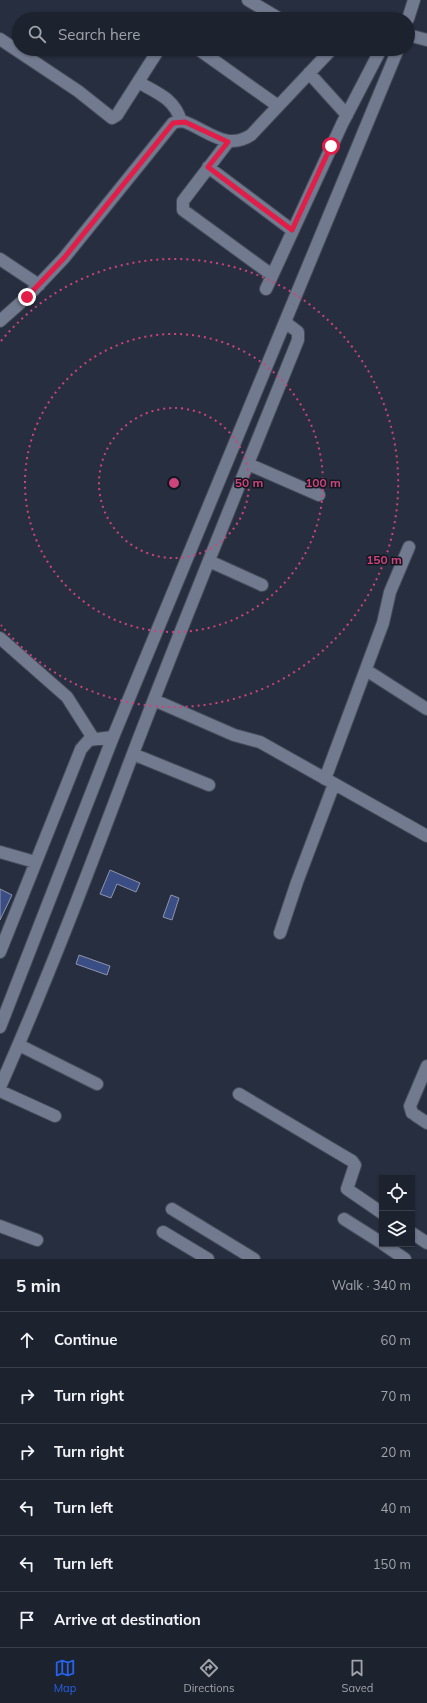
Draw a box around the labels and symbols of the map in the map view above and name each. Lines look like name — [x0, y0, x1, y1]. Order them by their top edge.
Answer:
route start — [322, 137, 340, 155]
route end — [18, 288, 36, 306]
text: 50 m — [235, 475, 263, 490]
text: 100 m — [305, 475, 341, 490]
centre of rings — [167, 476, 181, 490]
text: 150 m — [366, 552, 402, 567]

